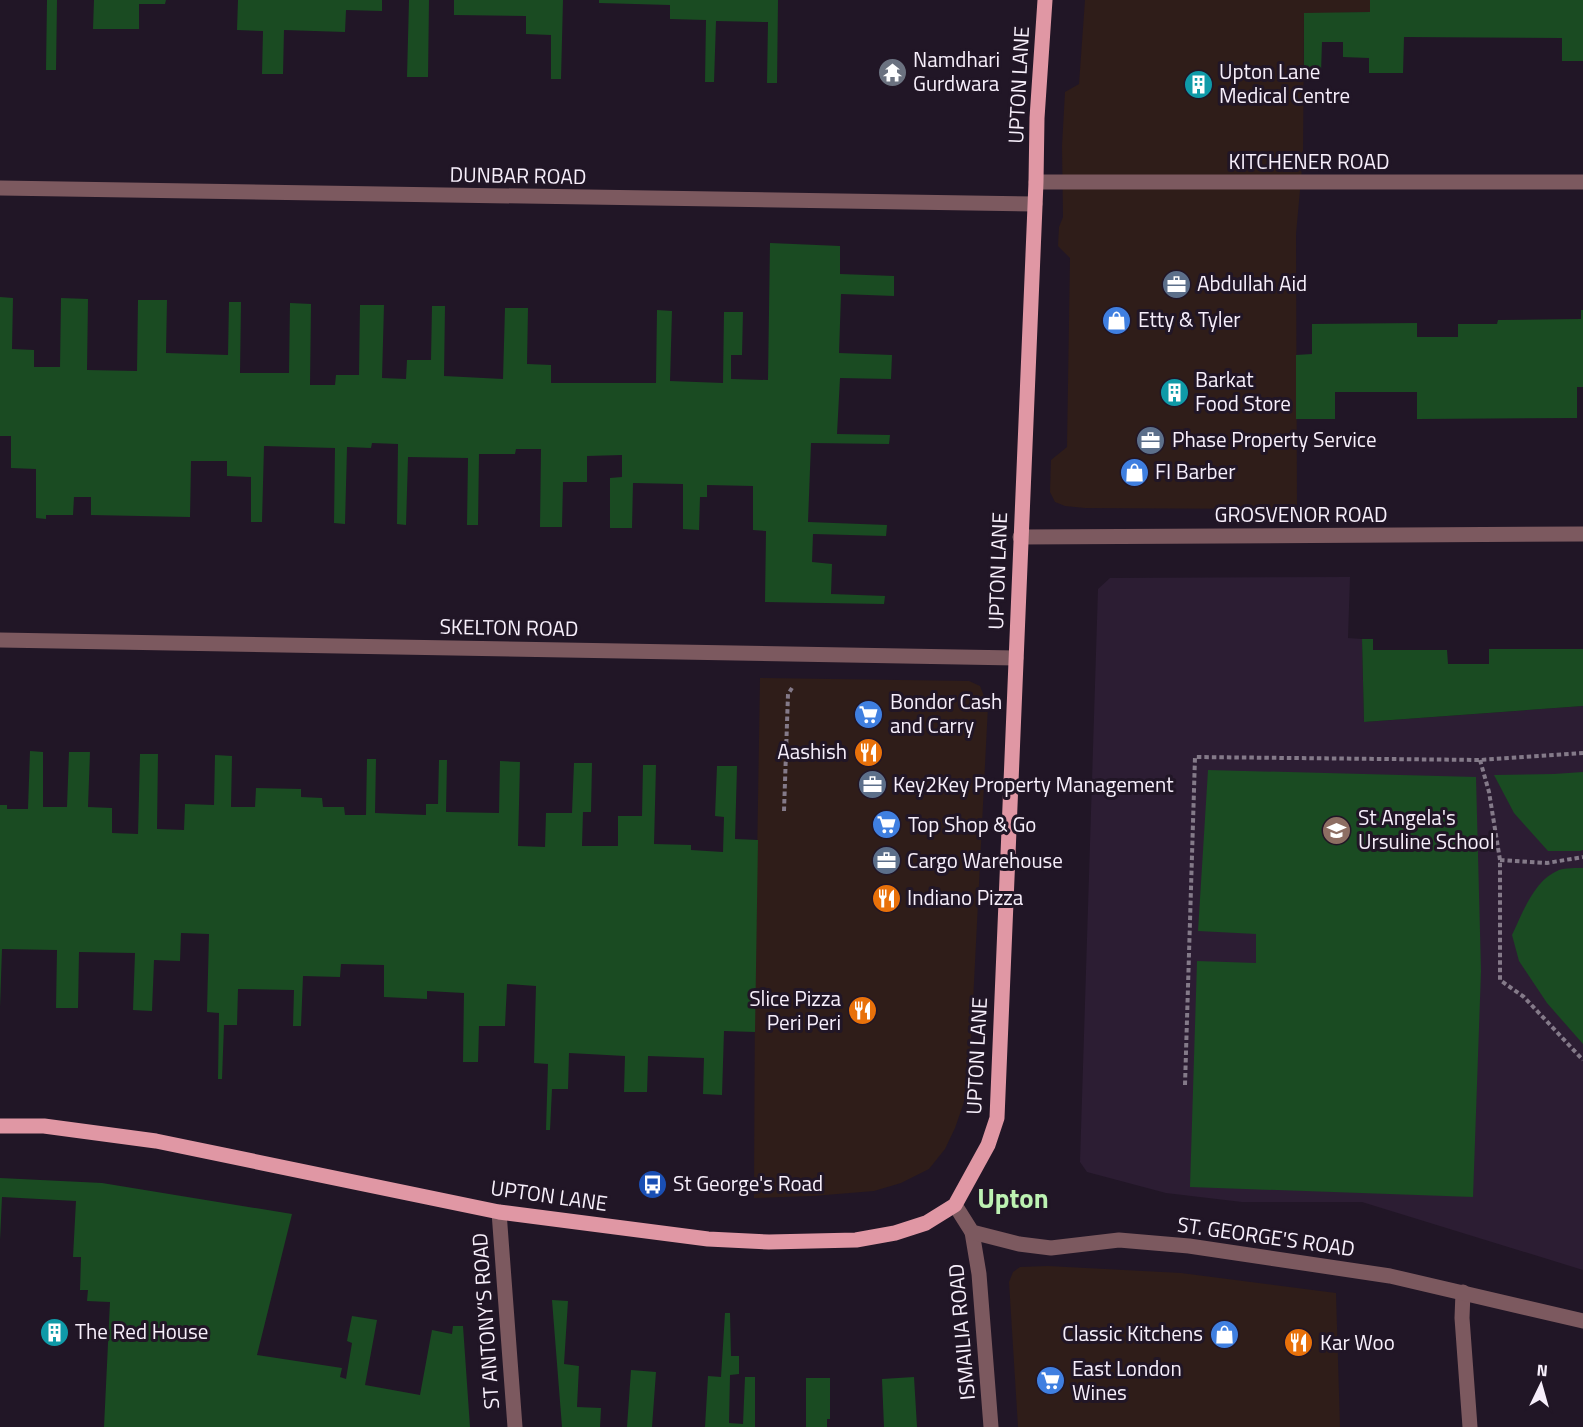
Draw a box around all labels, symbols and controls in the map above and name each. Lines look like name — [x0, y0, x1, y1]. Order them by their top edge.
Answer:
street label: UPTON LANE — [999, 25, 1037, 145]
place label: Namdhari Gurdwara — [913, 43, 1000, 99]
place label: Upton Lane Medical Centre — [1219, 55, 1350, 111]
temple icon: Namdhari Gurdwara — [876, 56, 908, 88]
building icon: Upton Lane Medical Centre — [1182, 68, 1214, 100]
street label: KITCHENER ROAD — [1228, 145, 1390, 177]
street label: DUNBAR ROAD — [449, 158, 587, 192]
place label: Abdullah Aid — [1197, 267, 1307, 299]
office icon: Abdullah Aid — [1160, 268, 1192, 300]
place label: Etty & Tyler — [1138, 303, 1241, 335]
shop icon: Etty & Tyler — [1101, 304, 1133, 336]
place label: Barkat Food Store — [1195, 363, 1291, 419]
building icon: Barkat Food Store — [1158, 376, 1190, 408]
place label: Phase Property Service — [1172, 423, 1377, 455]
office icon: Phase Property Service — [1135, 424, 1167, 456]
place label: FI Barber — [1155, 455, 1235, 487]
shop icon: FI Barber — [1118, 456, 1150, 488]
street label: GROSVENOR ROAD — [1215, 498, 1387, 530]
street label: UPTON LANE — [979, 512, 1015, 630]
street label: SKELTON ROAD — [439, 610, 579, 644]
place label: Bondor Cash and Carry — [890, 685, 1002, 741]
supermarket icon: Bondor Cash and Carry — [853, 698, 885, 730]
place label: Aashish — [777, 735, 847, 767]
restaurant icon: Aashish — [852, 736, 884, 768]
place label: Key2Key Property Management — [893, 768, 1174, 800]
office icon: Key2Key Property Management — [856, 769, 888, 801]
place label: St Angela's Ursuline School — [1358, 801, 1495, 857]
place label: Top Shop & Go — [908, 808, 1036, 840]
supermarket icon: Top Shop & Go — [871, 809, 903, 841]
school or university icon: St Angela's Ursuline School — [1321, 814, 1353, 846]
place label: Cargo Warehouse — [907, 844, 1063, 876]
office icon: Cargo Warehouse — [870, 845, 902, 877]
place label: Indiano Pizza — [907, 881, 1024, 913]
restaurant icon: Indiano Pizza — [870, 882, 902, 914]
place label: Slice Pizza Peri Peri — [749, 982, 841, 1038]
restaurant icon: Slice Pizza Peri Peri — [846, 995, 878, 1027]
street label: UPTON LANE — [957, 996, 995, 1116]
place label: St George's Road — [673, 1167, 823, 1199]
bus stop icon: St George's Road — [636, 1168, 668, 1200]
street label: UPTON LANE — [489, 1171, 610, 1219]
district label: Upton — [977, 1177, 1049, 1218]
street label: ST. GEORGE'S ROAD — [1175, 1208, 1357, 1264]
street label: ST ANTONY'S ROAD — [463, 1232, 507, 1410]
street label: ISMAILIA ROAD — [939, 1263, 983, 1402]
place label: The Red House — [75, 1315, 208, 1347]
building icon: The Red House — [38, 1316, 70, 1348]
place label: Classic Kitchens — [1062, 1317, 1203, 1349]
shop icon: Classic Kitchens — [1208, 1318, 1240, 1350]
place label: Kar Woo — [1320, 1326, 1395, 1358]
restaurant icon: Kar Woo — [1283, 1327, 1315, 1359]
place label: East London Wines — [1072, 1352, 1182, 1408]
north arrow — [1511, 1355, 1571, 1415]
text: N — [1536, 1358, 1549, 1382]
supermarket icon: East London Wines — [1035, 1365, 1067, 1397]

